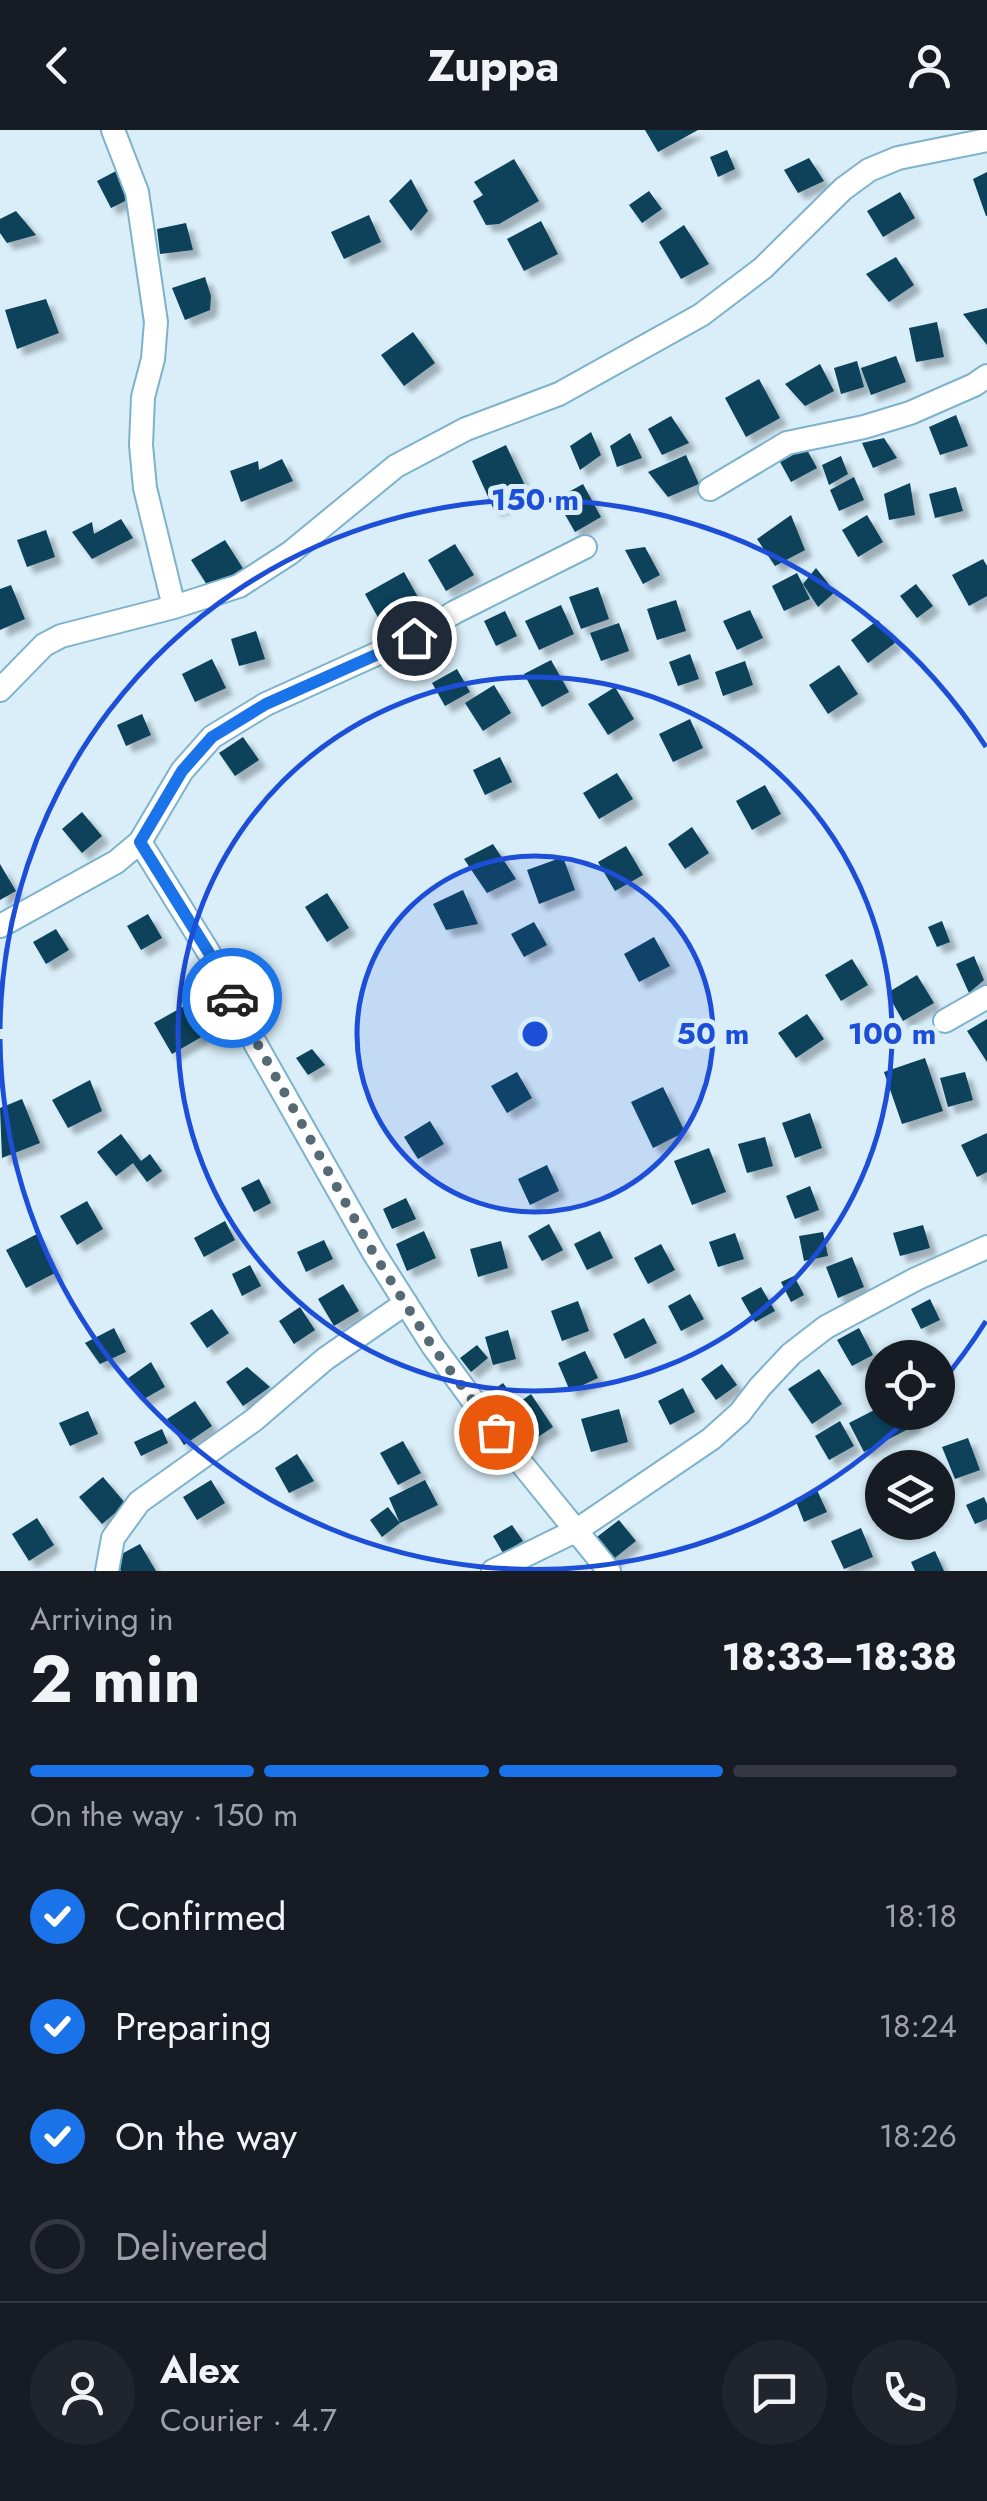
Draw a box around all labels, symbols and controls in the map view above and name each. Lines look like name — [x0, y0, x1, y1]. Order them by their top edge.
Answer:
text: Zuppa — [427, 33, 560, 98]
icon: back — [30, 38, 85, 93]
icon: person — [902, 38, 957, 93]
text: 150 m — [491, 478, 579, 521]
pin — [372, 596, 457, 681]
icon: home — [387, 611, 442, 666]
courier — [182, 948, 282, 1048]
icon: car — [205, 971, 260, 1026]
text: 50 m — [677, 1012, 749, 1055]
text: 100 m — [848, 1012, 936, 1055]
centre of rings — [517, 1016, 553, 1052]
map controls — [865, 1340, 955, 1540]
button: locate — [865, 1340, 955, 1430]
pin — [454, 1390, 539, 1475]
icon: bag — [469, 1405, 524, 1460]
button: layers — [865, 1450, 955, 1540]
text: Arriving in — [30, 1596, 174, 1642]
text: 18:33–18:38 — [722, 1629, 957, 1684]
text: 2 min — [30, 1632, 201, 1726]
text: On the way · 150 m — [30, 1792, 298, 1838]
icon: check — [30, 1889, 85, 1944]
text: Confirmed — [115, 1889, 286, 1944]
text: 18:18 — [884, 1893, 957, 1939]
icon: check — [30, 1999, 85, 2054]
text: Preparing — [115, 1999, 272, 2054]
text: 18:24 — [879, 2003, 957, 2049]
icon: check — [30, 2109, 85, 2164]
text: On the way — [115, 2109, 297, 2164]
text: 18:26 — [879, 2113, 957, 2159]
text: Delivered — [115, 2219, 268, 2274]
button: person — [30, 2340, 135, 2445]
button: chat — [722, 2340, 827, 2445]
button: phone — [852, 2340, 957, 2445]
text: Alex — [160, 2342, 240, 2397]
text: Courier · 4.7 — [160, 2397, 337, 2443]

